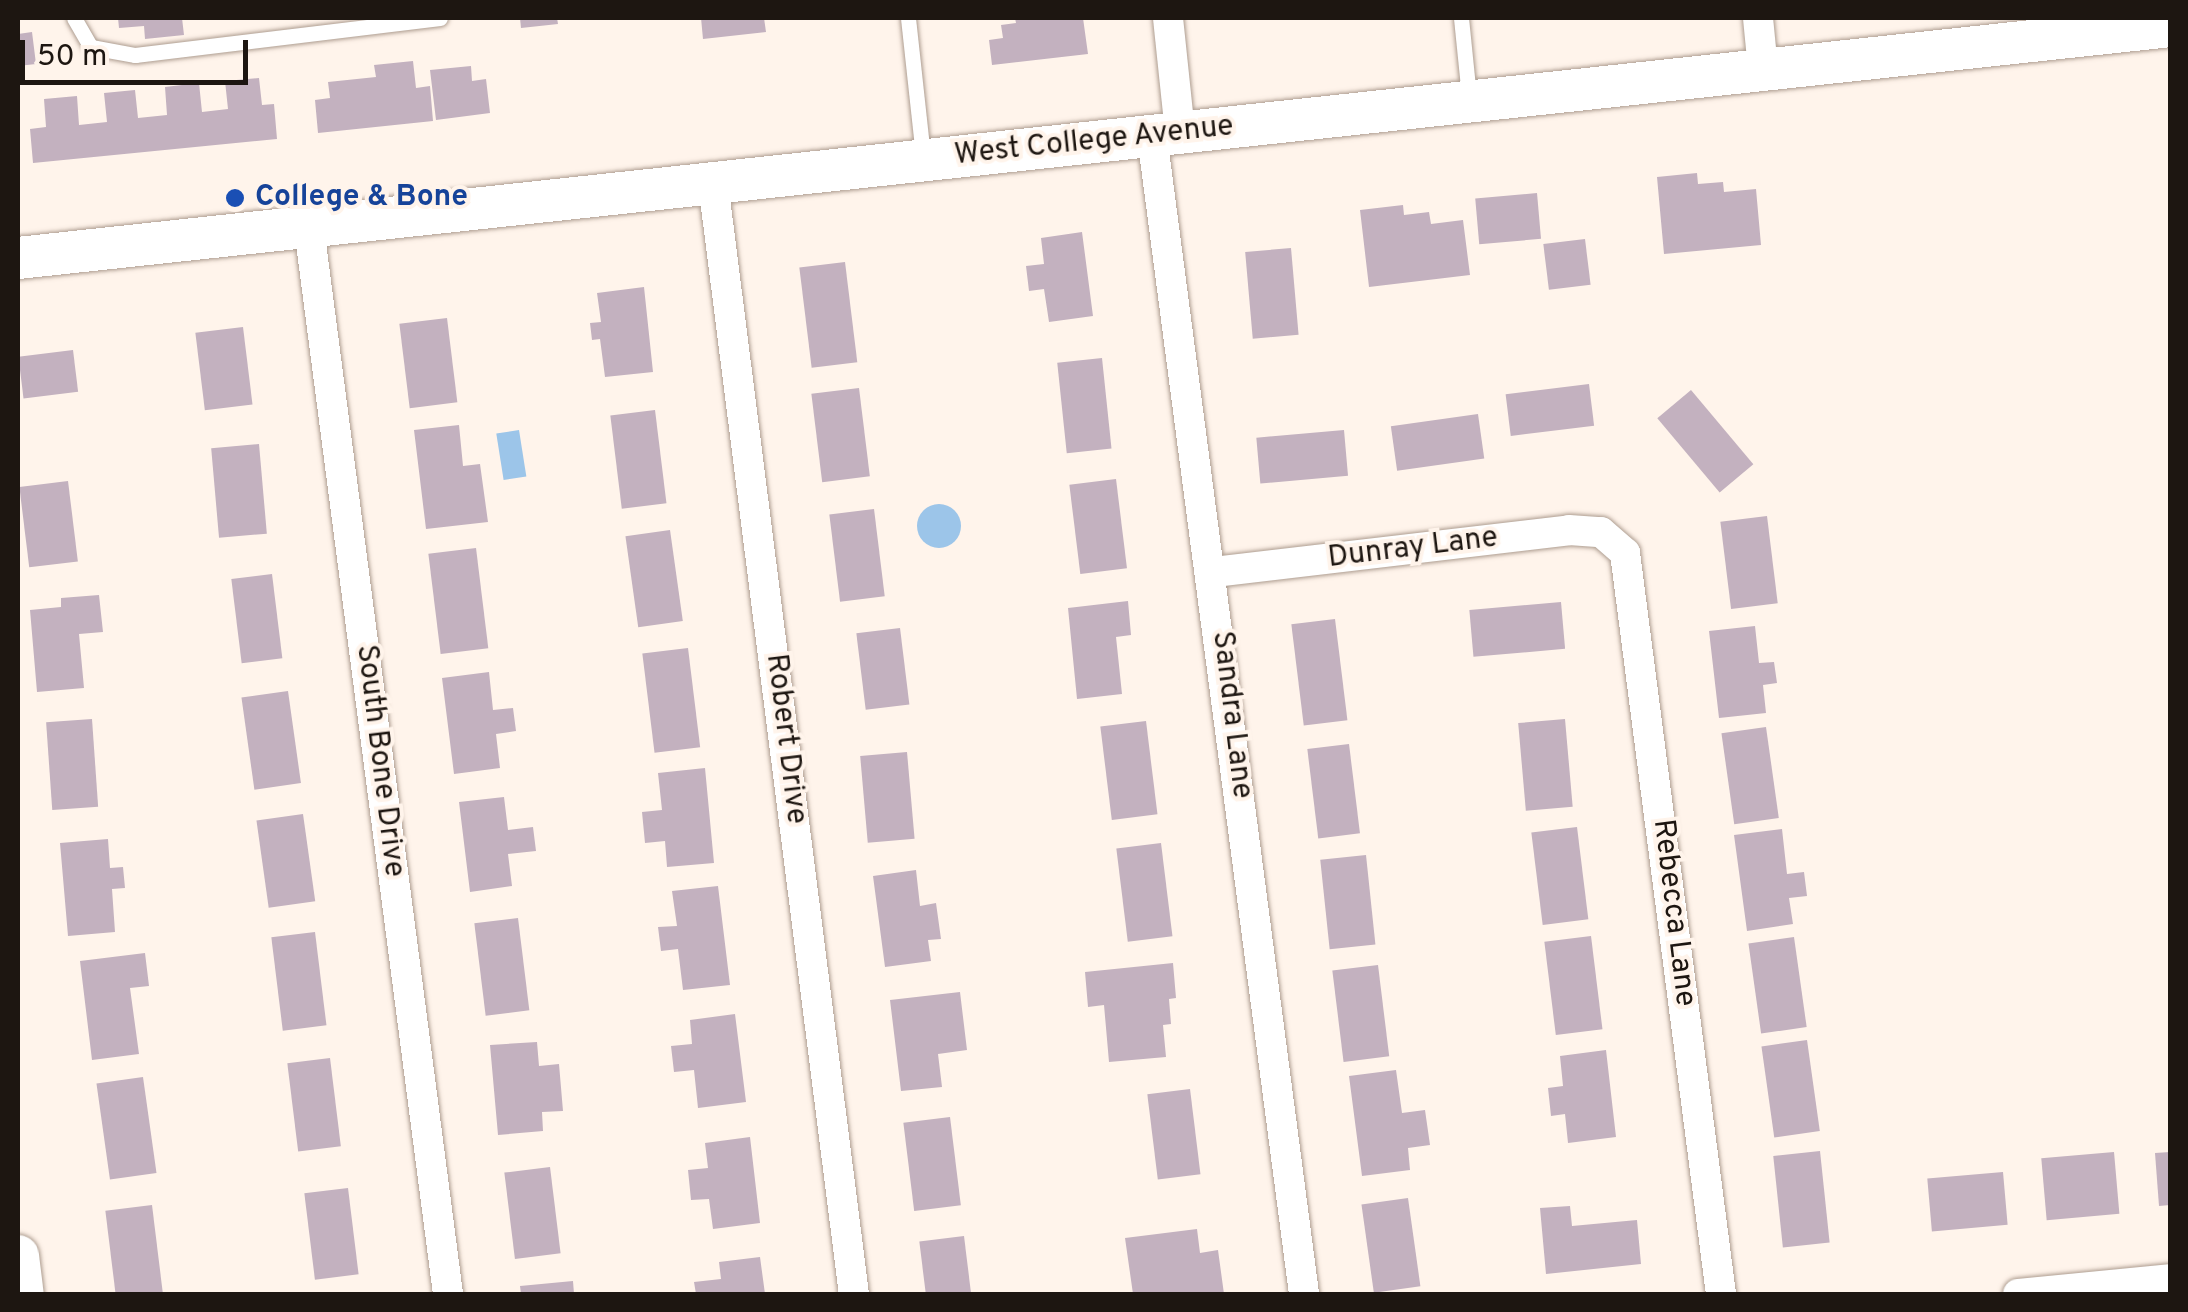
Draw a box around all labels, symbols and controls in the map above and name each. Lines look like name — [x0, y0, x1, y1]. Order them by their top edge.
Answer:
scale bar — [25, 20, 252, 82]
text: 50 m — [37, 39, 107, 76]
street label: West College Avenue — [952, 109, 1236, 175]
place label: College & Bone — [255, 180, 468, 216]
marker: College & Bone — [224, 187, 246, 209]
street label: Dunray Lane — [1326, 521, 1500, 577]
street label: Sandra Lane — [1203, 629, 1259, 801]
street label: South Bone Drive — [347, 643, 411, 879]
street label: Robert Drive — [757, 652, 813, 826]
street label: Rebecca Lane — [1644, 817, 1702, 1009]

